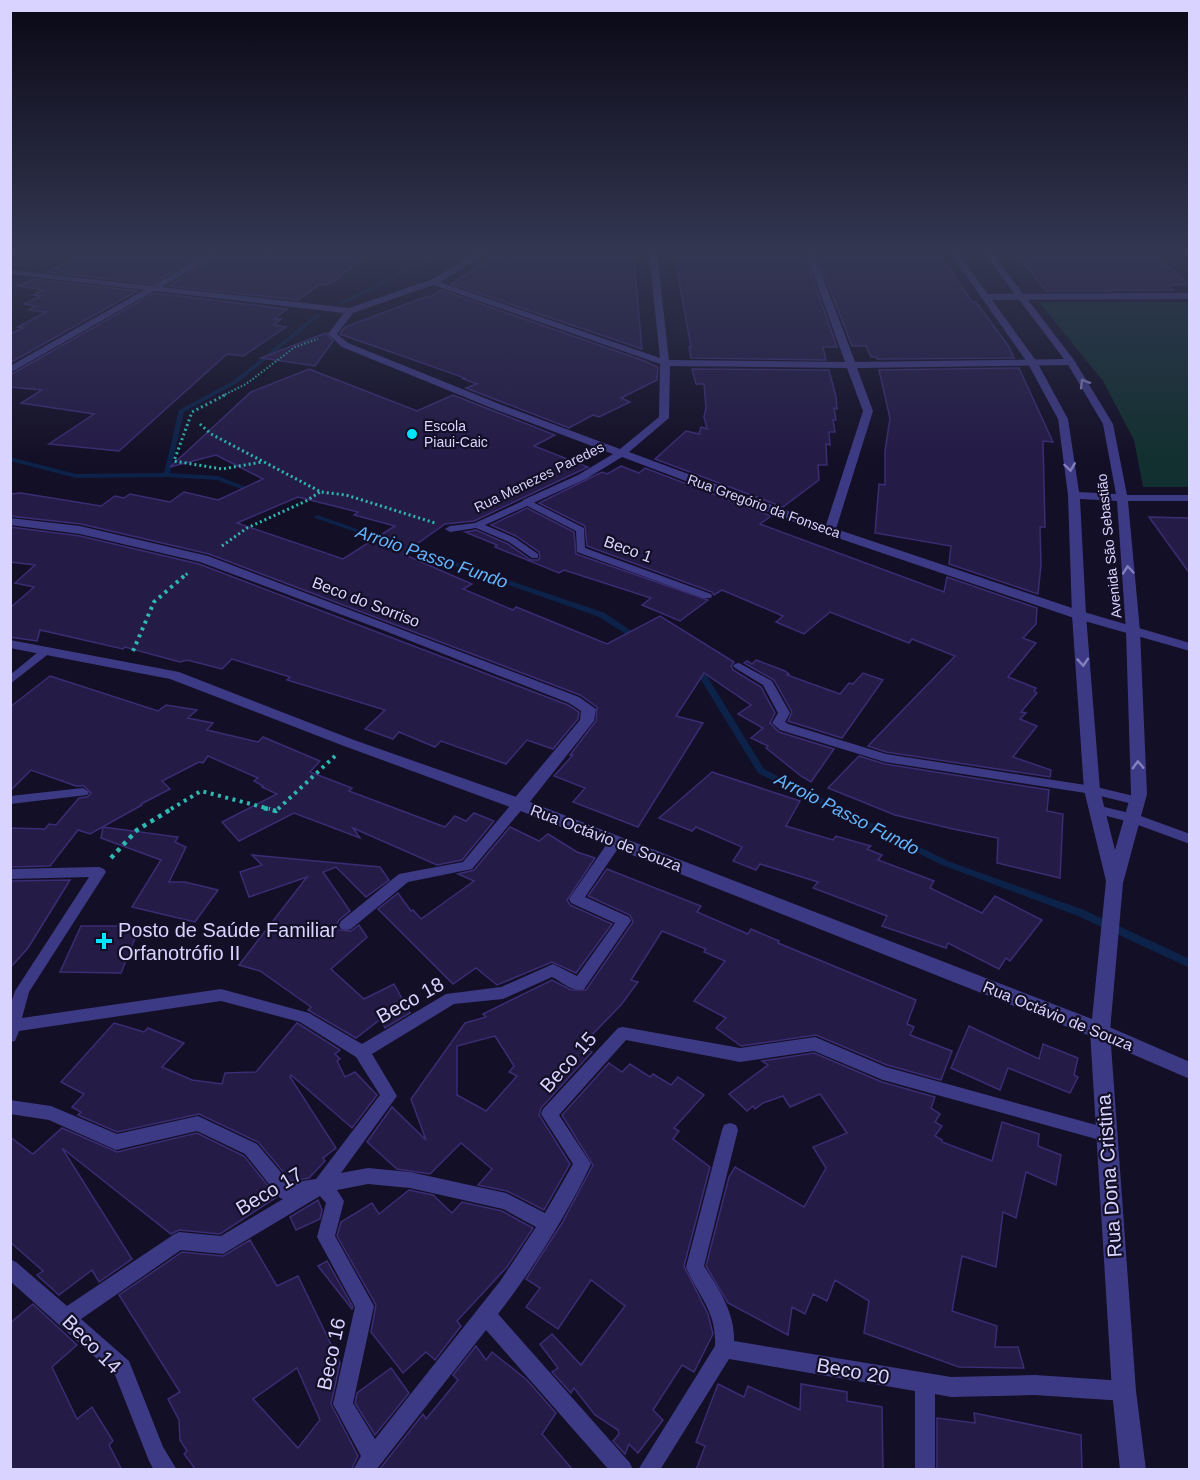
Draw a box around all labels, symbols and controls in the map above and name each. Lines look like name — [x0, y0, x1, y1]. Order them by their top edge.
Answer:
one-way arrow — [1080, 379, 1091, 389]
place label: Escola Piaui-Caic — [424, 418, 488, 450]
marker: Escola Piaui-Caic — [405, 427, 419, 441]
street label: Rua Menezes Paredes — [471, 439, 607, 515]
one-way arrow — [1064, 463, 1076, 472]
street label: Rua Gregório da Fonseca — [686, 471, 843, 541]
street label: Avenida São Sebastião — [1093, 473, 1125, 619]
water label: Arroio Passo Fundo — [353, 521, 510, 592]
street label: Beco 1 — [602, 532, 654, 566]
one-way arrow — [1122, 566, 1135, 575]
street label: Beco do Sorriso — [310, 574, 422, 630]
one-way arrow — [1076, 657, 1089, 666]
one-way arrow — [1132, 760, 1144, 769]
water label: Arroio Passo Fundo — [771, 769, 922, 859]
street label: Rua Octávio de Souza — [528, 801, 684, 875]
place label: Posto de Saúde Familiar Orfanotrófio II — [118, 919, 337, 964]
marker: Posto de Saúde Familiar Orfanotrófio II — [95, 932, 113, 950]
street label: Beco 18 — [373, 973, 447, 1027]
street label: Rua Octávio de Souza — [981, 978, 1135, 1054]
street label: Beco 15 — [535, 1027, 601, 1097]
street label: Rua Dona Cristina — [1092, 1093, 1126, 1258]
street label: Beco 17 — [232, 1163, 306, 1219]
street label: Beco 14 — [58, 1310, 126, 1378]
street label: Beco 16 — [313, 1316, 349, 1392]
street label: Beco 20 — [815, 1354, 891, 1388]

